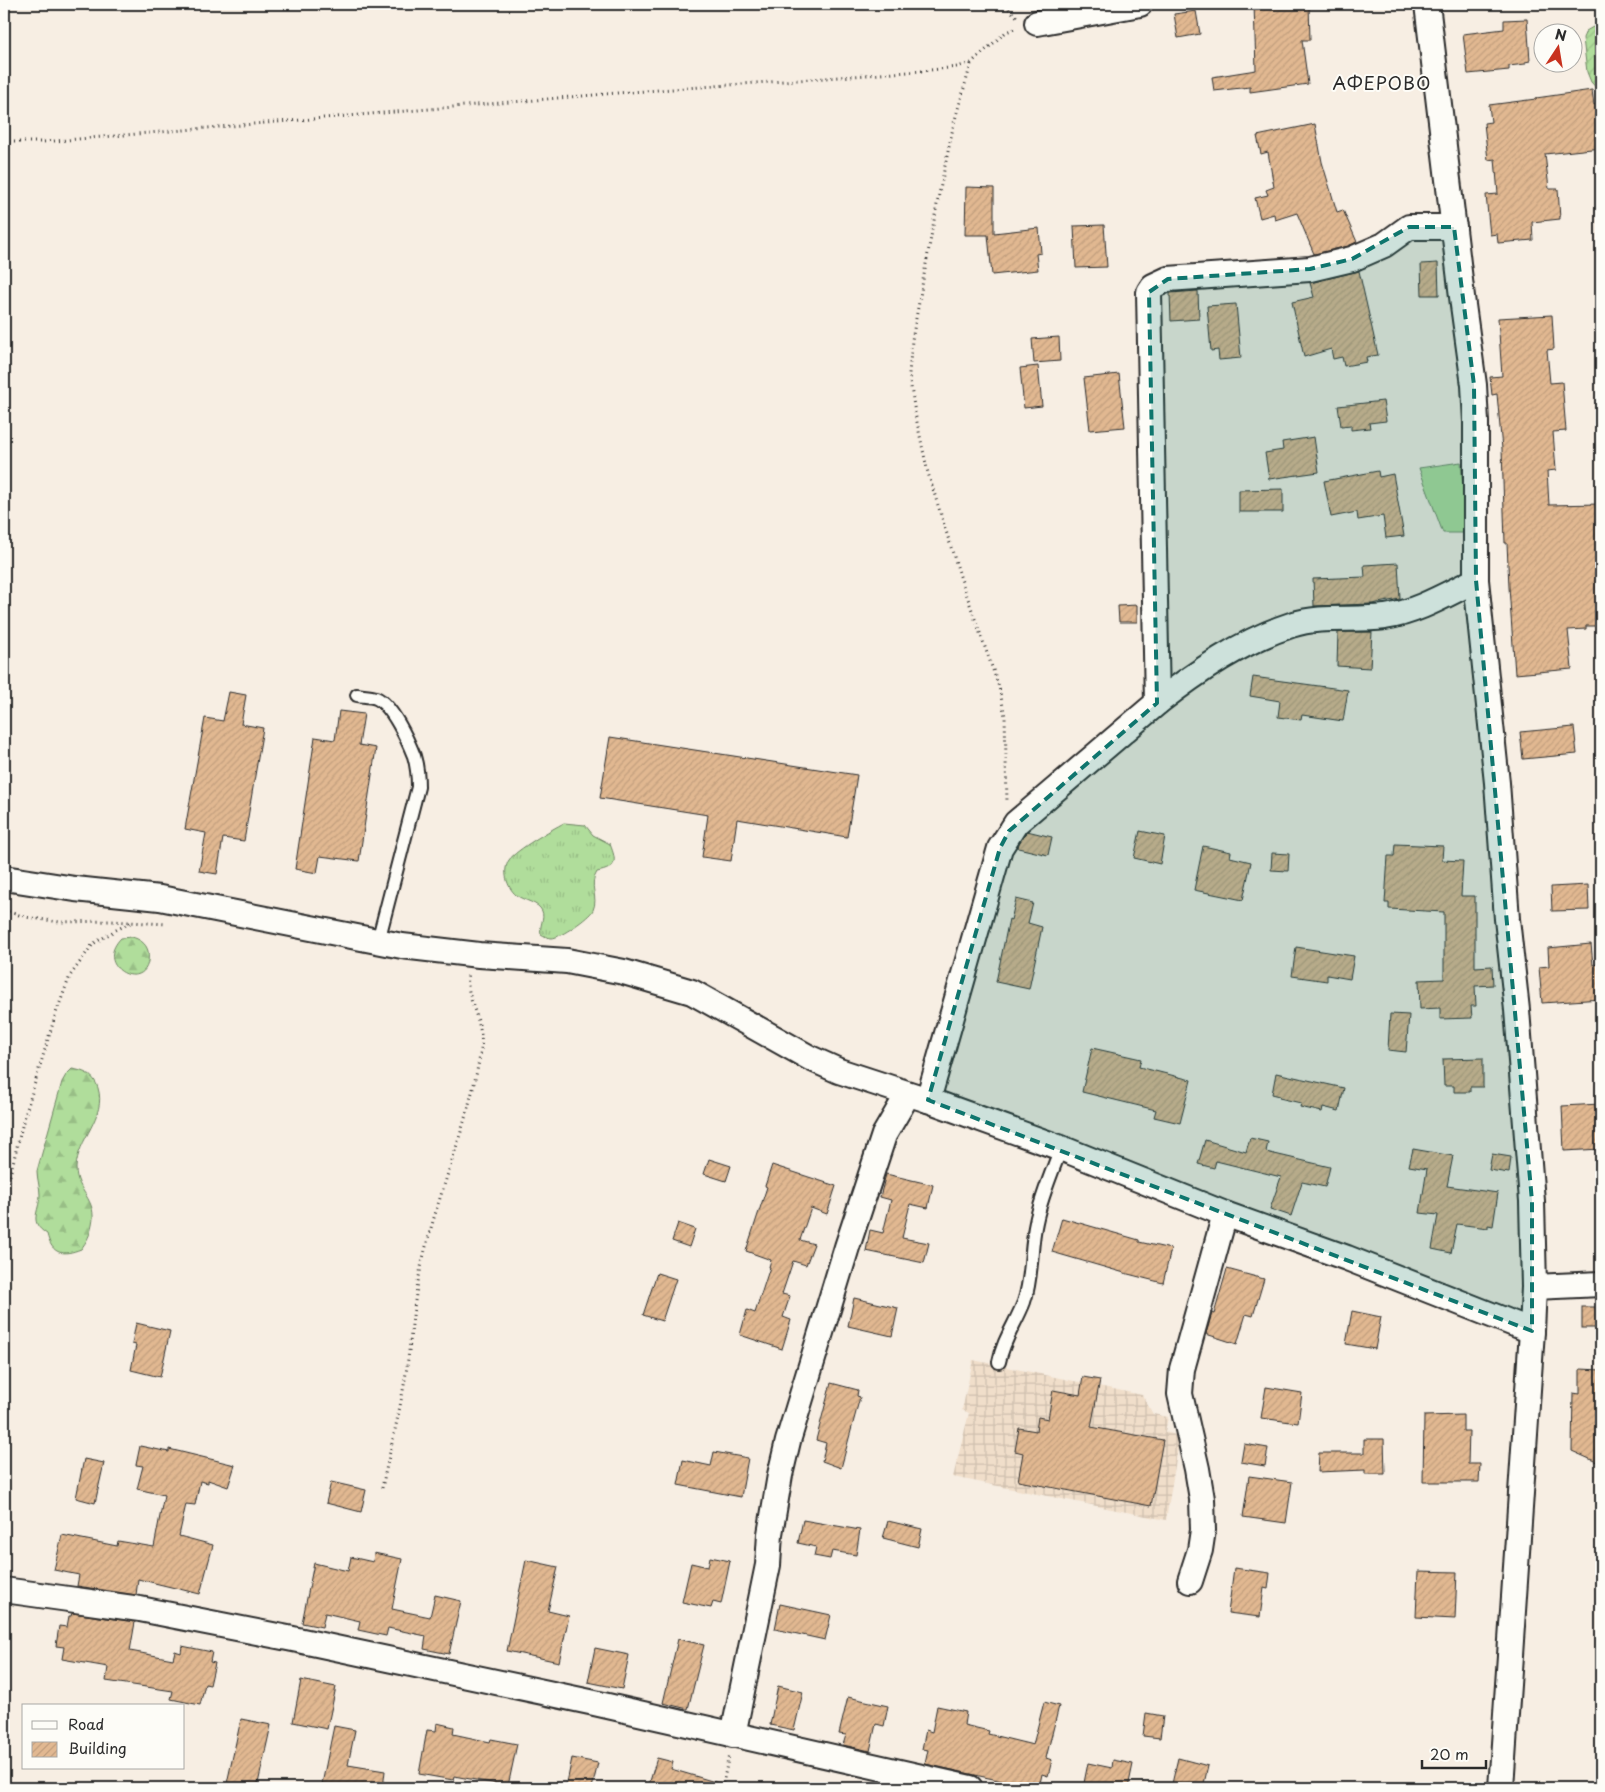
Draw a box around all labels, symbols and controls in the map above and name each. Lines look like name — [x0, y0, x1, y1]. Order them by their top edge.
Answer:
north arrow — [1532, 22, 1582, 72]
text: N — [1553, 23, 1568, 46]
district label: АФЕРОВО — [1333, 69, 1431, 96]
legend — [22, 1704, 185, 1770]
text: Road — [68, 1712, 104, 1735]
text: Building — [68, 1736, 127, 1759]
scale bar — [1422, 1737, 1486, 1769]
text: 20 m — [1430, 1742, 1469, 1765]

